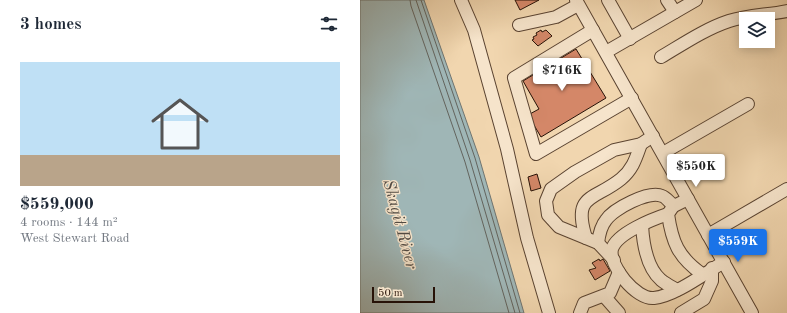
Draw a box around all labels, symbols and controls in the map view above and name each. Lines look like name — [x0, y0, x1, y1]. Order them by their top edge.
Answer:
map controls — [739, 12, 775, 48]
button: layers — [739, 12, 775, 48]
icon: filters — [318, 13, 340, 35]
text: 3 homes — [20, 16, 82, 33]
pin: $716K — [534, 58, 590, 92]
text: $716K — [542, 64, 582, 77]
icon: home — [144, 88, 216, 160]
pin: $550K — [668, 154, 724, 188]
text: $550K — [676, 160, 716, 173]
water label: Skagit River — [379, 178, 420, 272]
text: $559,000 — [20, 196, 94, 213]
text: 4 rooms · 144 m² — [20, 216, 118, 229]
pin: $559K — [710, 229, 766, 263]
text: West Stewart Road — [20, 232, 130, 245]
text: $559K — [718, 235, 758, 248]
scale bar — [372, 285, 435, 304]
text: 50 m — [378, 288, 403, 299]

